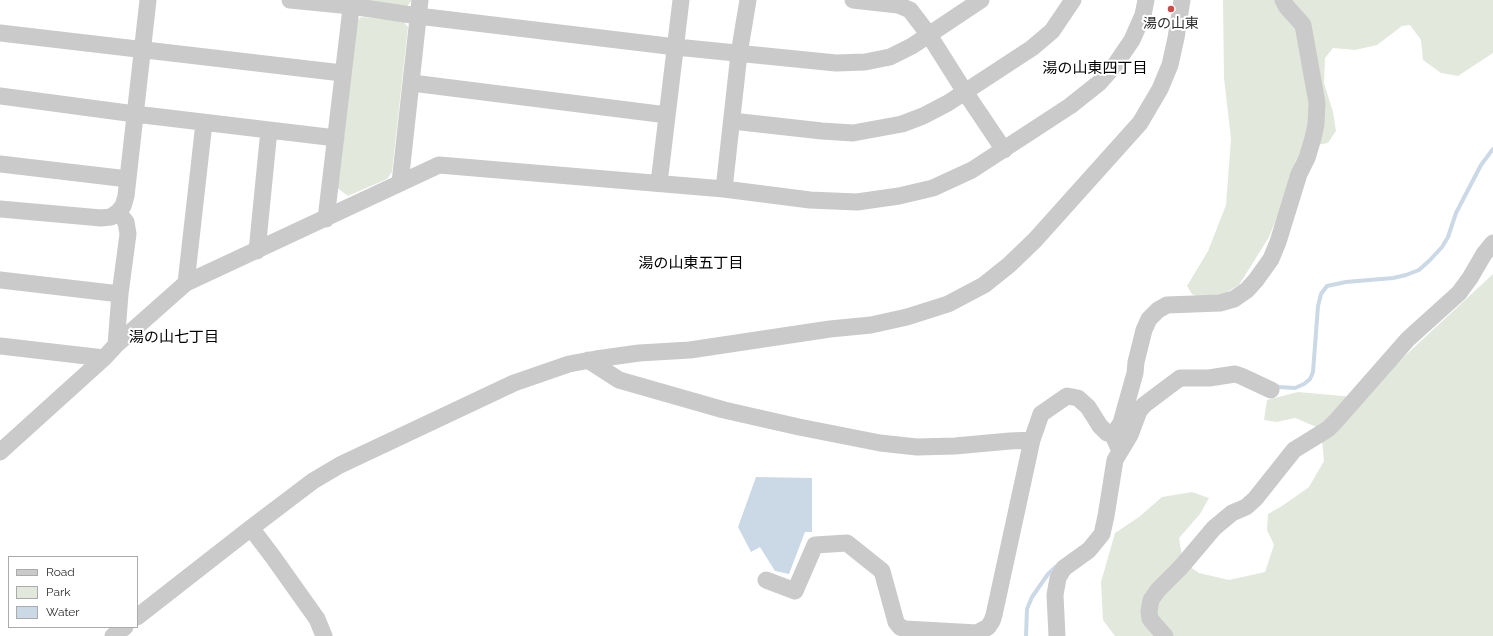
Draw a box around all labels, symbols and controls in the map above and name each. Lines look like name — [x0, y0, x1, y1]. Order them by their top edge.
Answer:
marker: 湯の山東 — [1166, 4, 1176, 14]
place label: 湯の山東 — [1143, 16, 1199, 32]
district label: 湯の山東四丁目 — [1043, 59, 1147, 77]
district label: 湯の山東五丁目 — [639, 254, 743, 272]
district label: 湯の山七丁目 — [129, 328, 219, 346]
legend — [8, 556, 138, 628]
text: Road — [46, 565, 75, 579]
text: Park — [46, 585, 71, 599]
text: Water — [46, 605, 80, 619]

